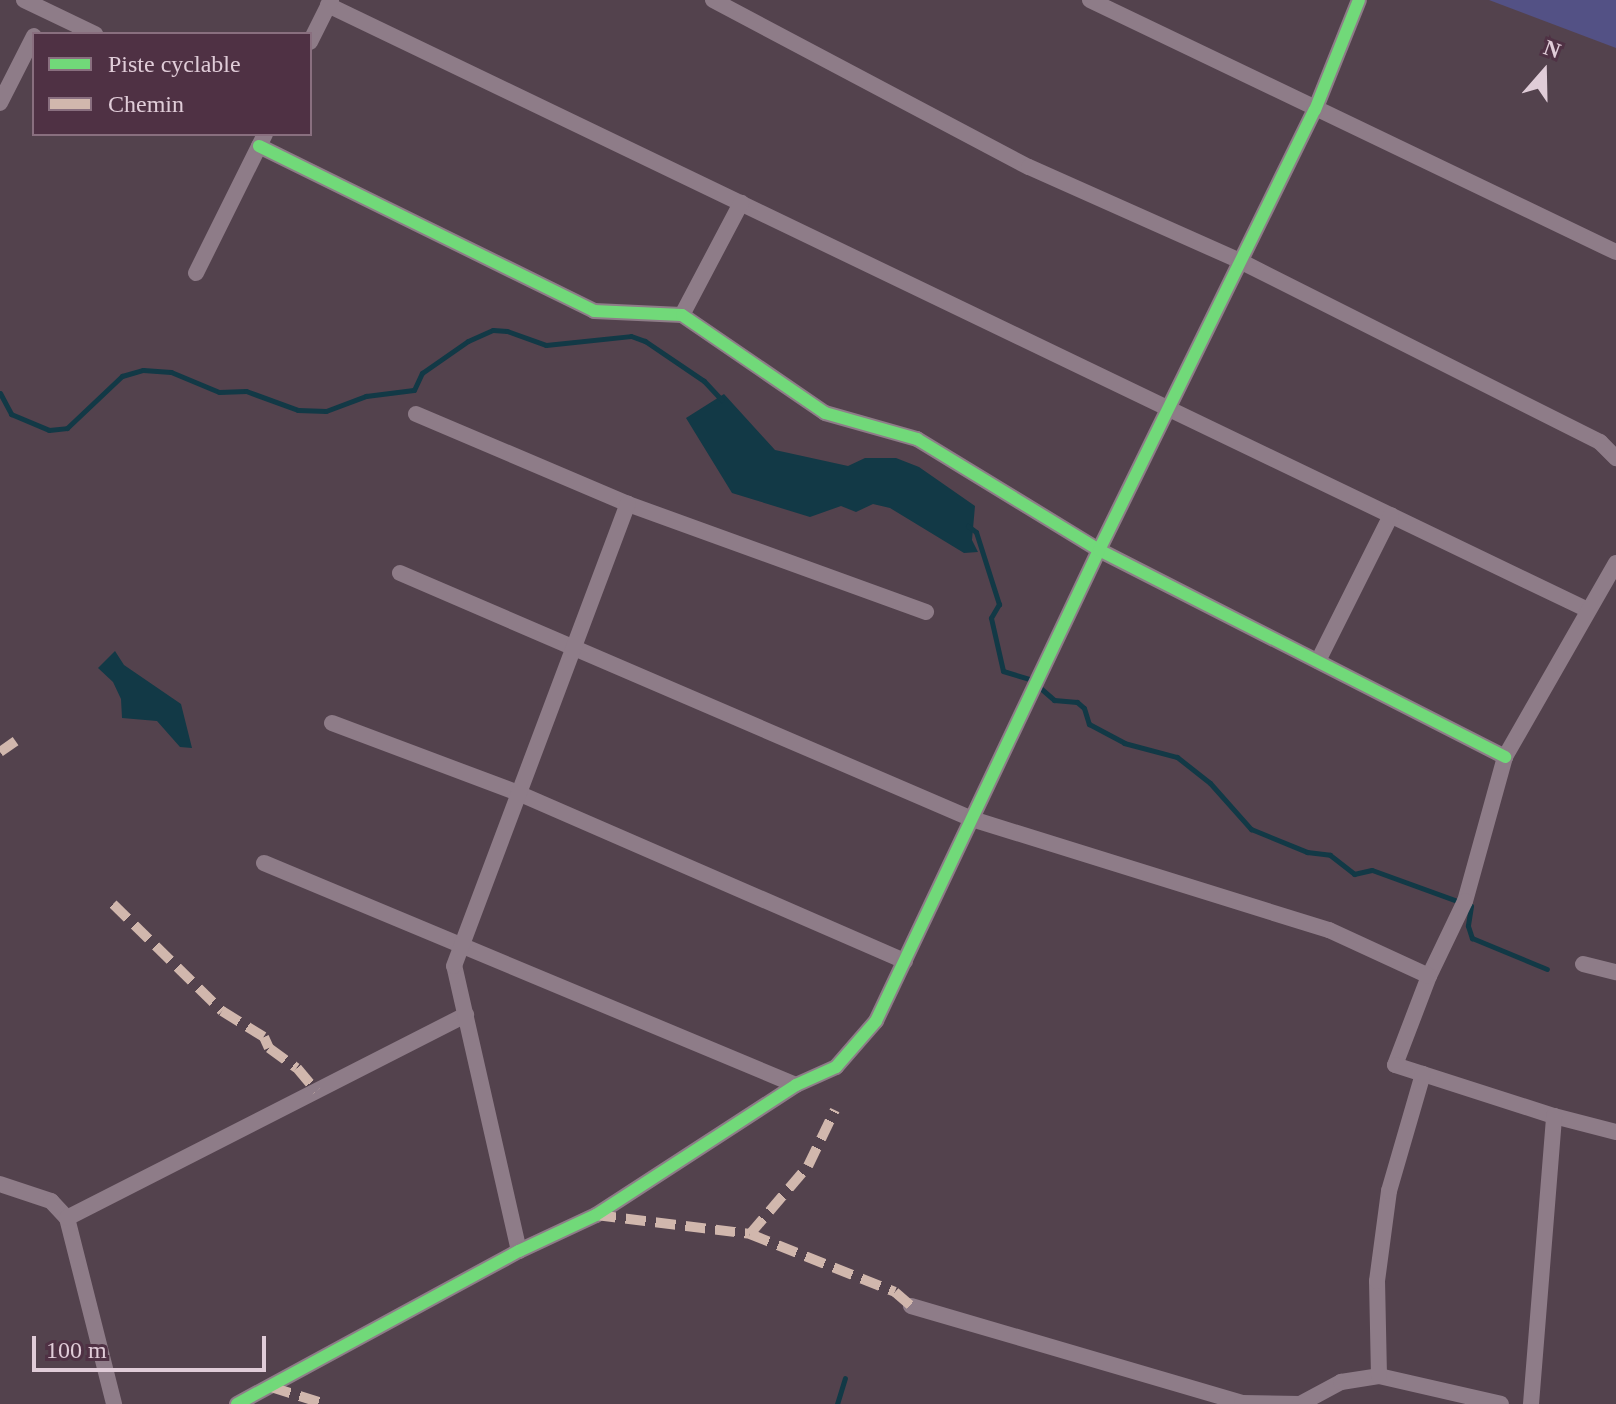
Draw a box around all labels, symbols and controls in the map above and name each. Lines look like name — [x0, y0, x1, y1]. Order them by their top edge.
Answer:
legend — [32, 32, 312, 136]
north arrow — [1504, 32, 1584, 112]
text: N — [1541, 35, 1564, 63]
text: Piste cyclable — [108, 51, 241, 77]
text: Chemin — [108, 91, 184, 117]
scale bar — [36, 1320, 270, 1370]
text: 100 m — [46, 1337, 107, 1363]

